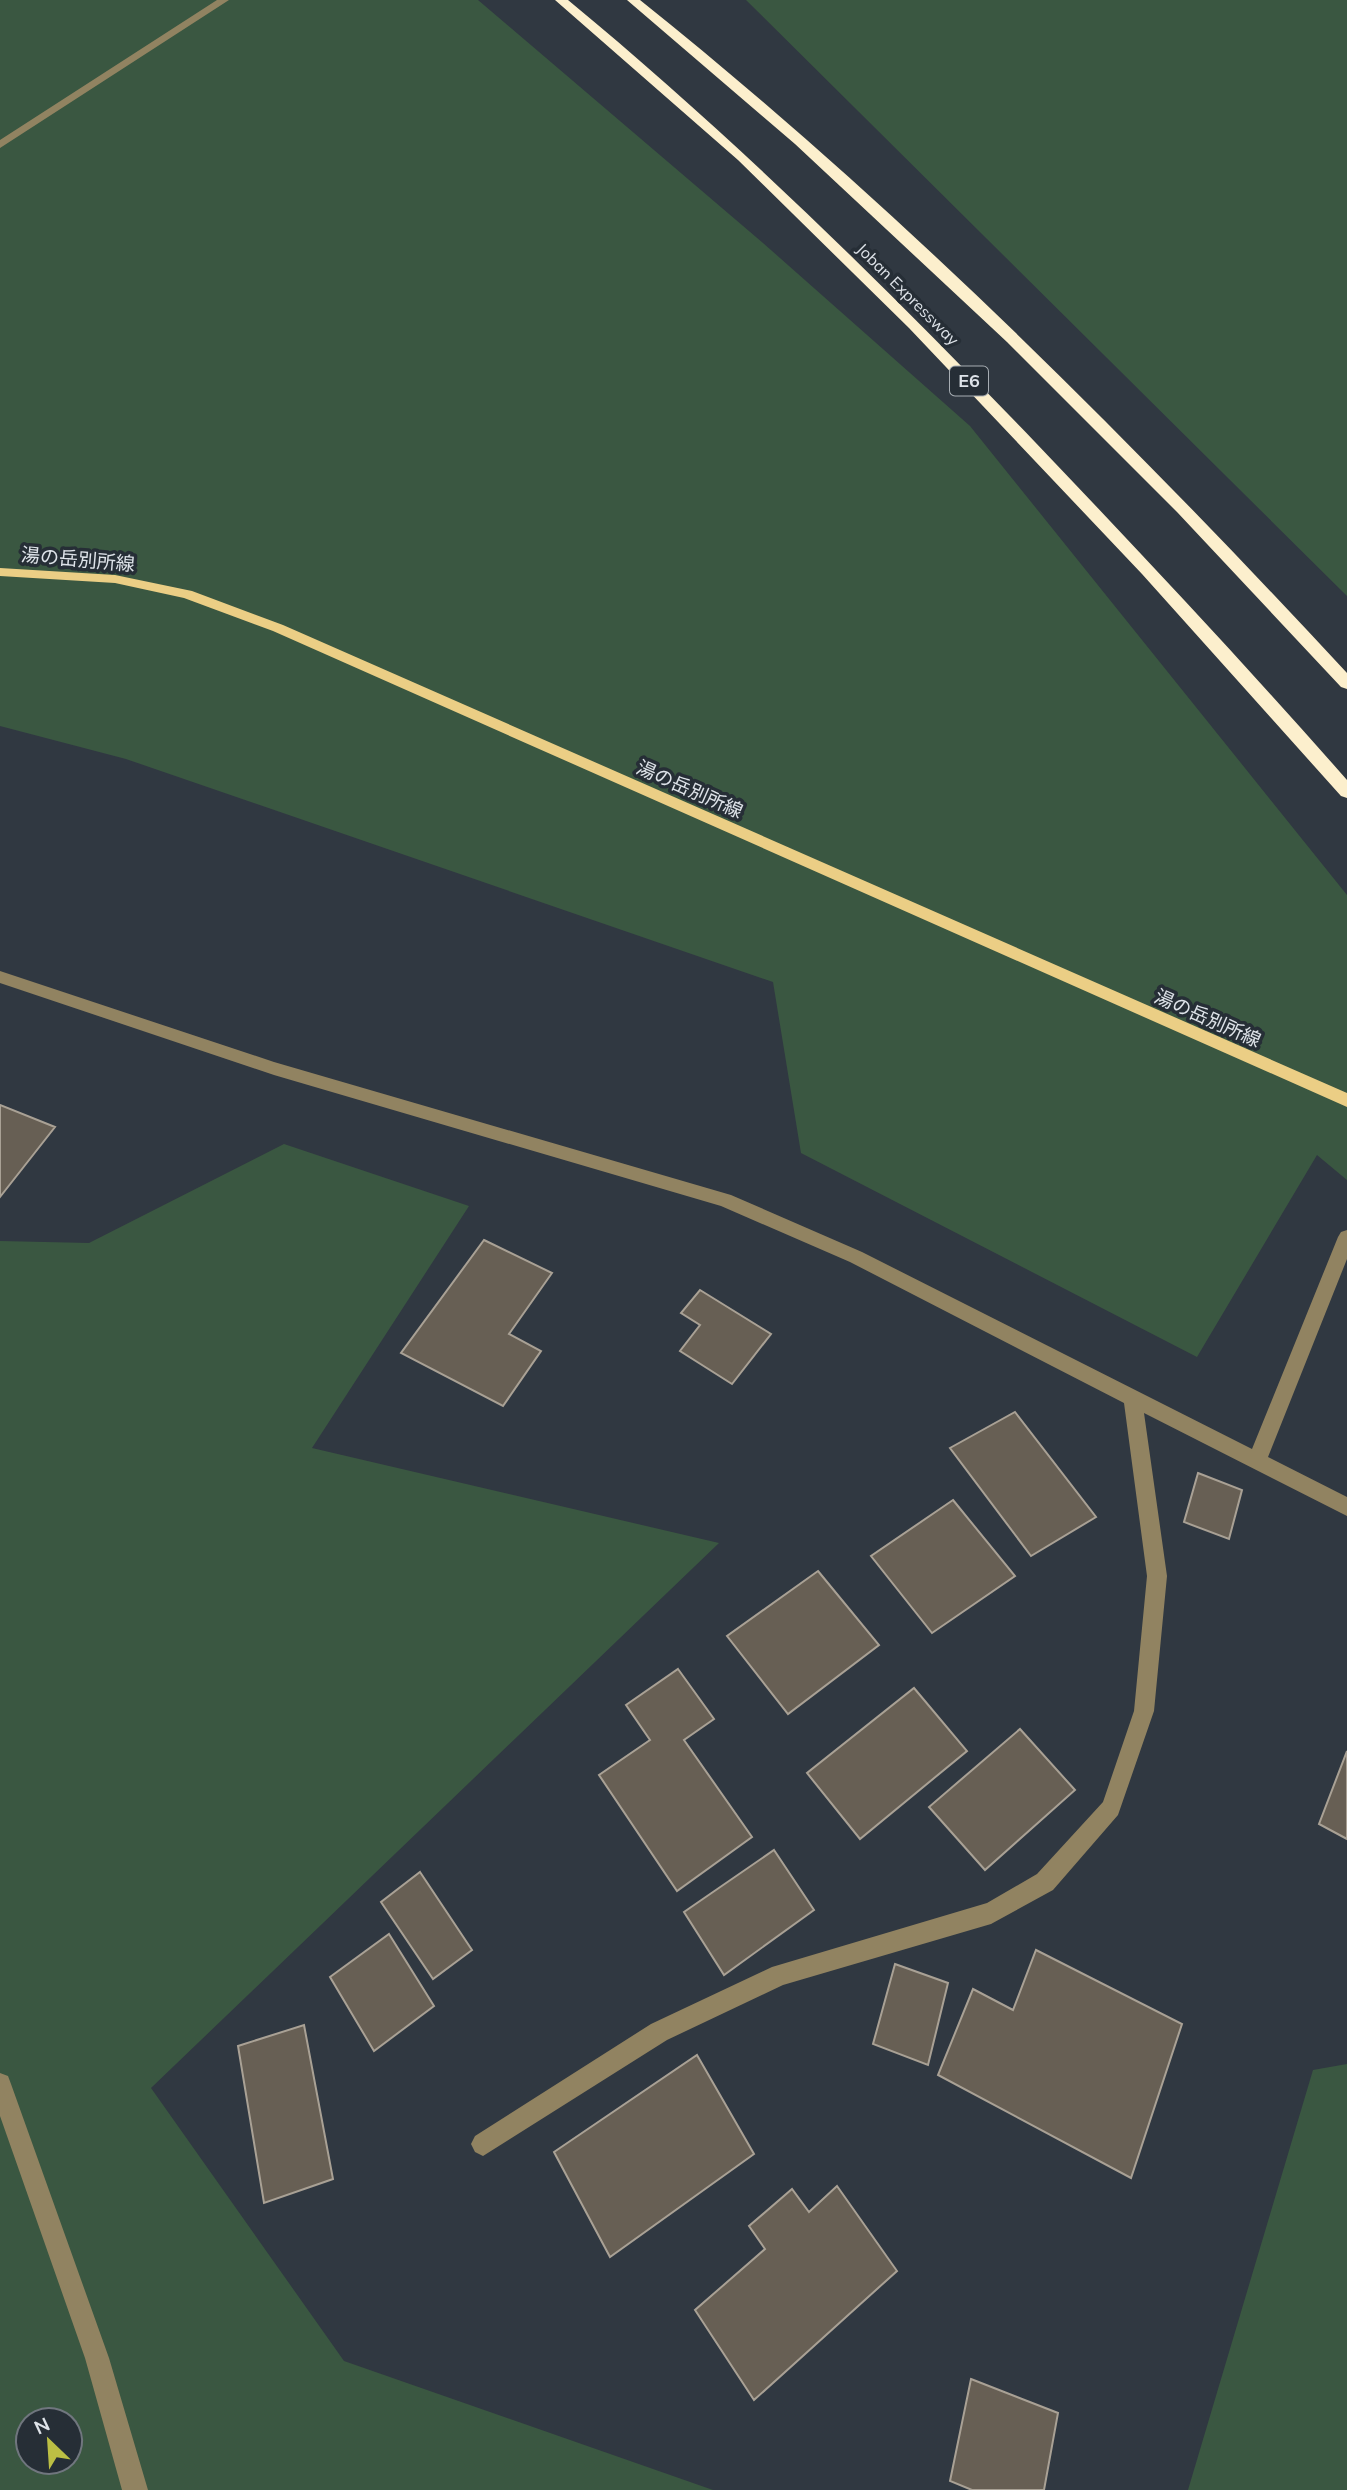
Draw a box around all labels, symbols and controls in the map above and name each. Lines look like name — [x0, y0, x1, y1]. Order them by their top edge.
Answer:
street label: Joban Expressway — [853, 239, 964, 350]
road number: E6 — [950, 366, 988, 396]
street label: 湯の岳別所線 — [20, 542, 136, 576]
street label: 湯の岳別所線 — [633, 755, 747, 823]
street label: 湯の岳別所線 — [1151, 984, 1265, 1052]
north arrow — [14, 2406, 84, 2476]
text: N — [30, 2412, 53, 2440]

